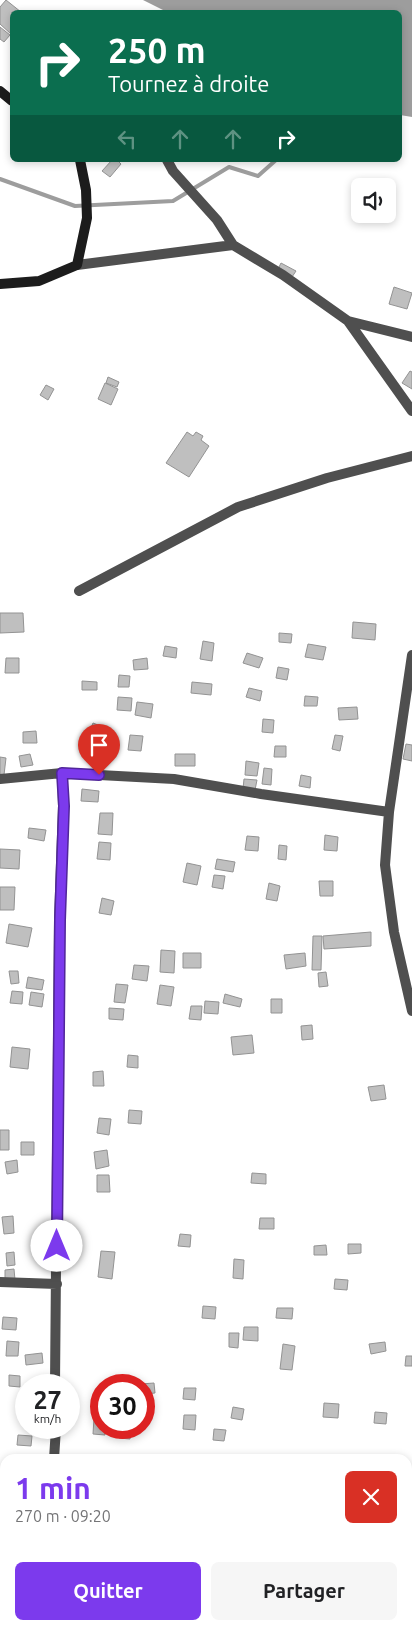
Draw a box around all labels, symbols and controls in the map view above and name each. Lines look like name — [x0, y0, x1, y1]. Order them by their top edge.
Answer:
icon: right — [25, 30, 90, 95]
text: 250 m — [108, 30, 206, 70]
text: Tournez à droite — [108, 71, 269, 96]
icon: left — [113, 125, 141, 153]
icon: ahead — [166, 125, 194, 153]
icon: ahead — [219, 125, 247, 153]
icon: right — [272, 125, 300, 153]
map controls — [351, 178, 396, 223]
button: sound — [351, 178, 396, 223]
pin — [78, 724, 120, 775]
icon: arrive — [85, 731, 113, 759]
position arrow — [30, 1219, 82, 1271]
speed limit sign: 30 — [90, 1374, 155, 1439]
text: 27 — [33, 1386, 62, 1414]
text: km/h — [34, 1412, 61, 1425]
text: 1 min — [15, 1471, 91, 1505]
button: close — [345, 1471, 397, 1523]
text: 270 m · 09:20 — [15, 1507, 111, 1525]
button: Quitter — [15, 1562, 201, 1620]
button: Partager — [211, 1562, 397, 1620]

